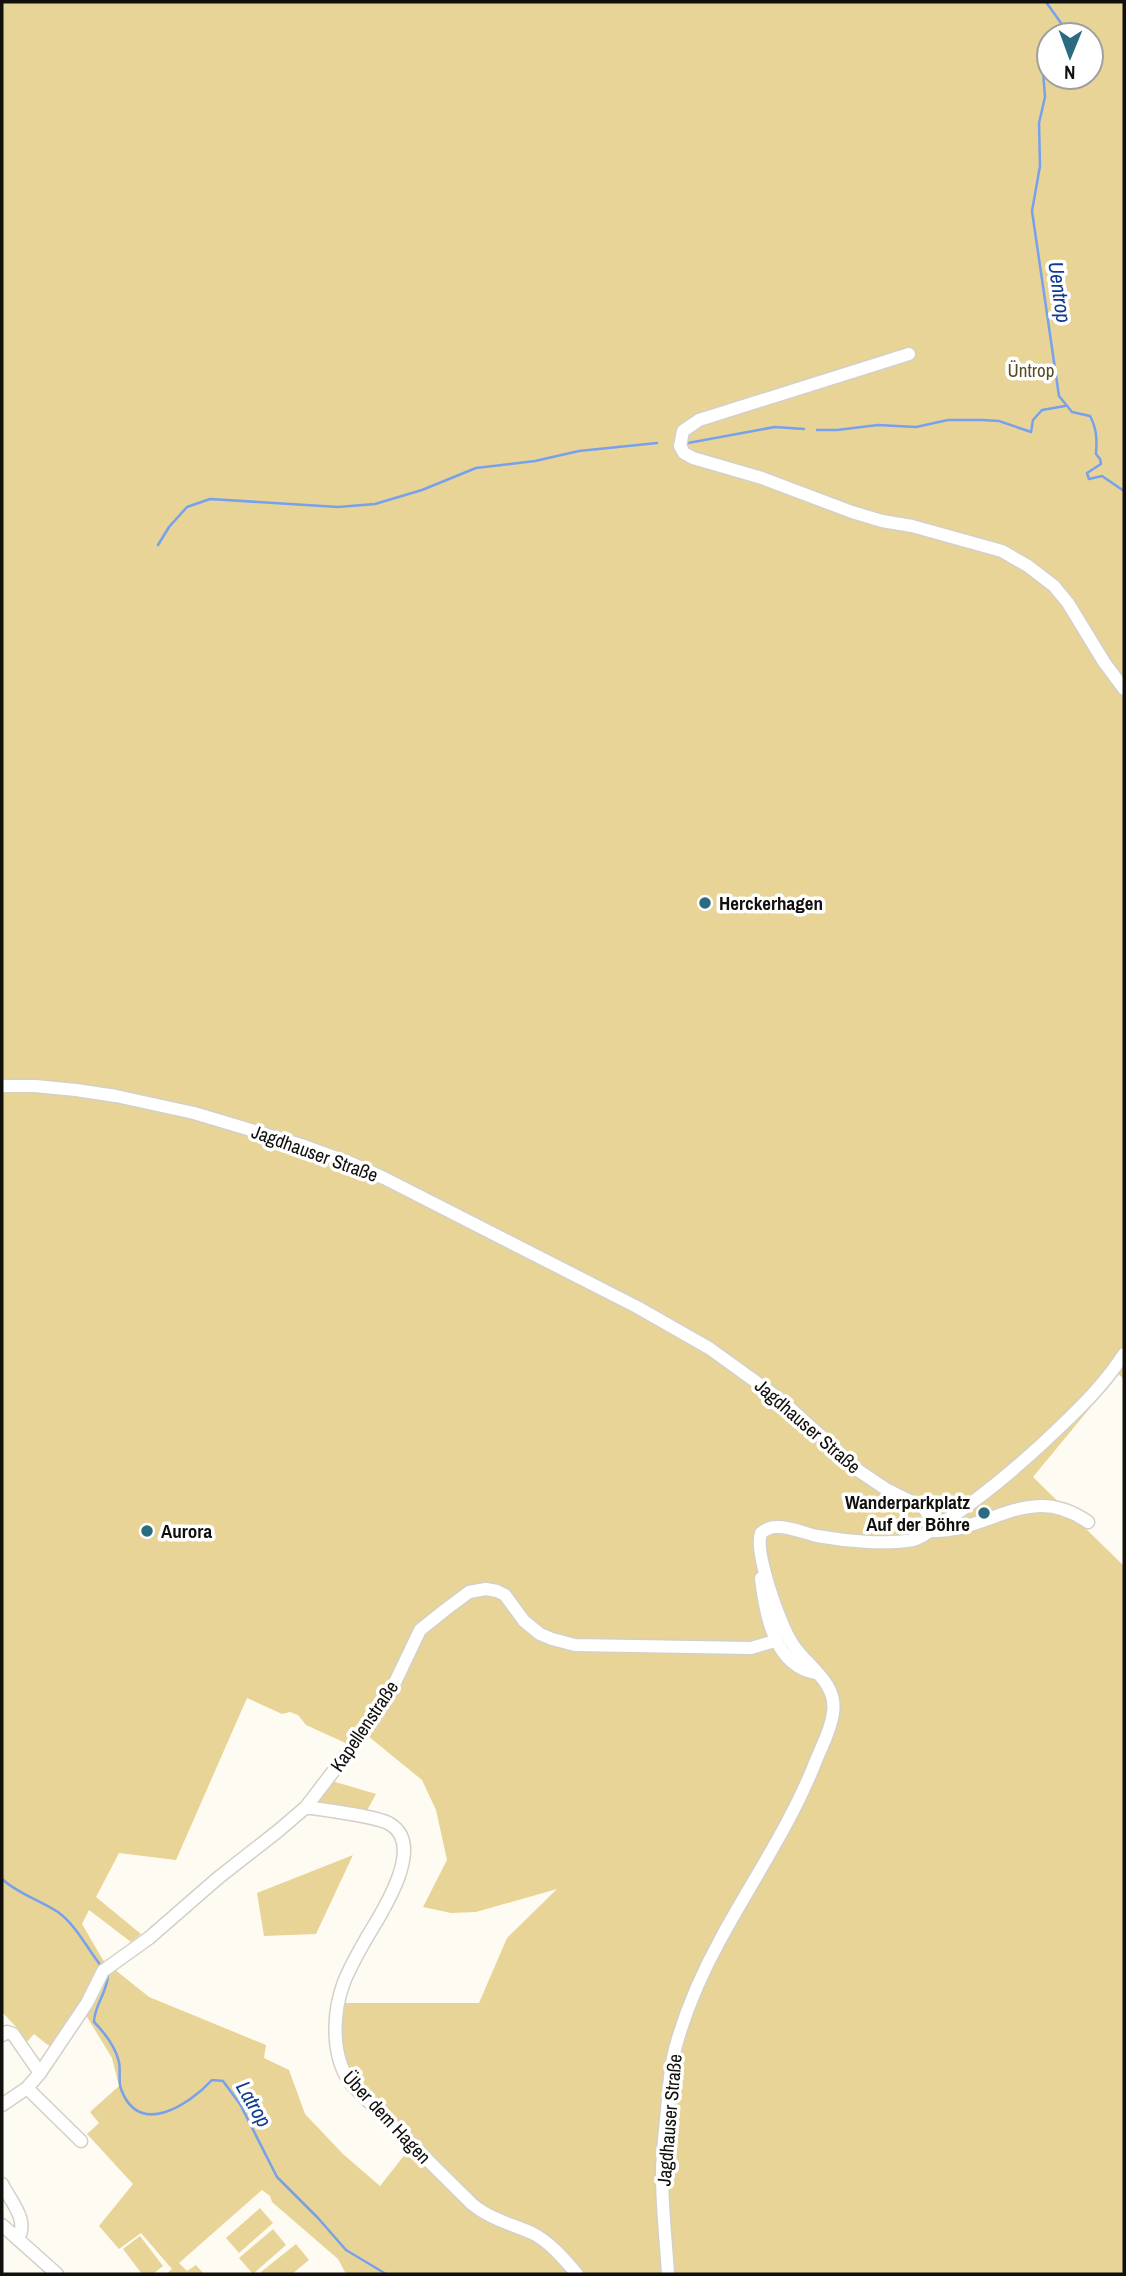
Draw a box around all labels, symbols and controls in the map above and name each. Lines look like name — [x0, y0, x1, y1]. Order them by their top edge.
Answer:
north arrow — [1035, 21, 1105, 91]
text: N — [1064, 60, 1076, 86]
water label: Uentrop — [1041, 260, 1079, 324]
park label: Üntrop — [1008, 357, 1054, 383]
place label: Herckerhagen — [719, 890, 823, 916]
marker: Herckerhagen — [697, 895, 713, 911]
street label: Jagdhauser Straße — [248, 1118, 382, 1188]
street label: Jagdhauser Straße — [749, 1373, 867, 1479]
place label: Wanderparkplatz Auf der Böhre — [845, 1489, 970, 1537]
marker: Wanderparkplatz Auf der Böhre — [976, 1505, 992, 1521]
place label: Aurora — [161, 1518, 212, 1544]
marker: Aurora — [139, 1523, 155, 1539]
street label: Kapellenstraße — [324, 1675, 404, 1777]
street label: Jagdhauser Straße — [650, 2053, 688, 2187]
street label: Über dem Hagen — [337, 2065, 437, 2169]
water label: Latrop — [229, 2076, 279, 2132]

